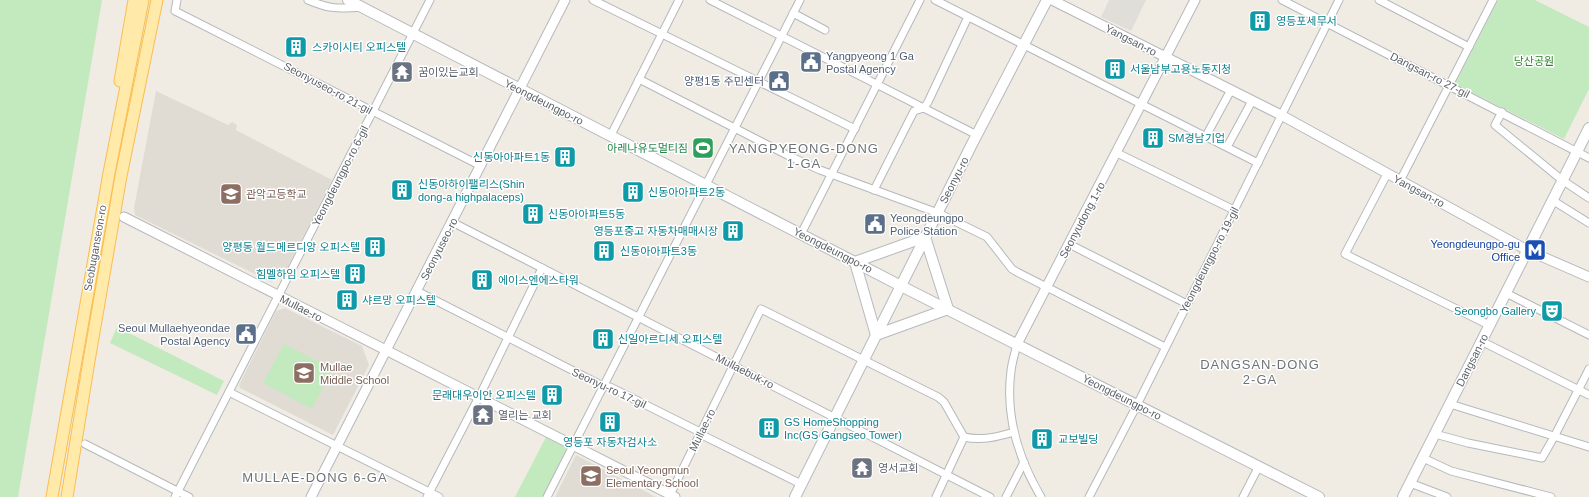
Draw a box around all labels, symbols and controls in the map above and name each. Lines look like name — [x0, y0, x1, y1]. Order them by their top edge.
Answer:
building icon: 영등포세무서 — [1247, 8, 1273, 34]
place label: 영등포세무서 — [1276, 15, 1337, 27]
street label: Yangsan-ro — [1103, 22, 1159, 58]
building icon: 스카이시티 오피스텔 — [283, 34, 309, 60]
place label: 스카이시티 오피스텔 — [312, 41, 406, 53]
public building icon: Yangpyeong 1 Ga Postal Agency — [798, 49, 824, 75]
place label: Yangpyeong 1 Ga Postal Agency — [826, 50, 915, 75]
street label: Dangsan-ro 27-gil — [1388, 50, 1472, 100]
park label: 당산공원 — [1514, 55, 1554, 67]
building icon: 서울남부고용노동지청 — [1102, 56, 1128, 82]
temple icon: 꿈이있는교회 — [389, 59, 415, 85]
street label: Seonyuseo-ro 21-gil — [282, 60, 374, 116]
place label: 서울남부고용노동지청 — [1130, 63, 1231, 75]
place label: 꿈이있는교회 — [418, 66, 479, 78]
public building icon: 양평1동 주민센터 — [766, 68, 792, 94]
place label: 양평1동 주민센터 — [684, 75, 764, 87]
street label: Yeongdeungpo-ro — [502, 77, 586, 127]
street label: Yeongdeungpo-ro 6-gil — [309, 124, 371, 228]
building icon: SM경남기업 — [1140, 125, 1166, 151]
place label: SM경남기업 — [1168, 132, 1225, 144]
sports icon: 아레나유도멀티짐 — [690, 135, 716, 161]
district label: YANGPYEONG-DONG 1-GA — [729, 141, 879, 171]
place label: 아레나유도멀티짐 — [607, 142, 688, 154]
building icon: 신동아아파트1동 — [552, 144, 578, 170]
place label: 신동아아파트1동 — [473, 151, 550, 163]
street label: Seonyu-ro — [937, 155, 971, 205]
street label: Yangsan-ro — [1391, 173, 1447, 209]
building icon: 신동아하이팰리스(Shin dong-a highpalaceps) — [389, 177, 415, 203]
place label: 신동아하이팰리스(Shin dong-a highpalaceps) — [418, 178, 525, 203]
building icon: 신동아아파트2동 — [620, 179, 646, 205]
street label: Seonyudong 1-ro — [1057, 180, 1107, 260]
school or university icon: 관악고등학교 — [218, 181, 244, 207]
place label: 신동아아파트2동 — [648, 186, 725, 198]
place label: 관악고등학교 — [246, 188, 307, 200]
building icon: 신동아아파트5동 — [520, 201, 546, 227]
street label: Seobuganseon-ro — [81, 204, 109, 292]
street label: Yeongdeungpo-ro 19-gil — [1177, 205, 1241, 315]
place label: 신동아아파트5동 — [548, 208, 625, 220]
public building icon: Yeongdeungpo Police Station — [862, 211, 888, 237]
place label: Yeongdeungpo Police Station — [890, 212, 964, 237]
street label: Seonyuseo-ro — [418, 216, 460, 282]
building icon: 영등포중고 자동차매매시장 — [720, 218, 746, 244]
place label: 영등포중고 자동차매매시장 — [594, 225, 718, 237]
street label: Yeongdeungpo-ro — [791, 225, 875, 275]
building icon: 양평동 월드메르디앙 오피스텔 — [362, 234, 388, 260]
metro station icon: Yeongdeungpo-gu Office — [1522, 237, 1548, 263]
building icon: 신동아아파트3동 — [591, 238, 617, 264]
place label: Yeongdeungpo-gu Office — [1430, 238, 1520, 263]
place label: 양평동 월드메르디앙 오피스텔 — [222, 241, 360, 253]
place label: 신동아아파트3동 — [620, 245, 697, 257]
building icon: 힘멜하임 오피스텔 — [342, 261, 368, 287]
building icon: 에이스엔에스타워 — [469, 267, 495, 293]
place label: 힘멜하임 오피스텔 — [256, 268, 340, 280]
place label: 에이스엔에스타워 — [498, 274, 579, 286]
building icon: 샤르망 오피스텔 — [334, 287, 360, 313]
street label: Mullae-ro — [278, 292, 324, 324]
place label: 샤르망 오피스텔 — [362, 294, 436, 306]
theatre icon: Seongbo Gallery — [1539, 298, 1565, 324]
place label: Seongbo Gallery — [1454, 305, 1536, 317]
public building icon: Seoul Mullaehyeondae Postal Agency — [233, 321, 259, 347]
place label: Seoul Mullaehyeondae Postal Agency — [118, 322, 230, 347]
building icon: 신일아르디세 오피스텔 — [590, 326, 616, 352]
street label: Dangsan-ro — [1454, 332, 1490, 388]
place label: 신일아르디세 오피스텔 — [618, 333, 722, 345]
street label: Mullaebuk-ro — [714, 351, 776, 391]
district label: DANGSAN-DONG 2-GA — [1200, 357, 1320, 387]
school or university icon: Mullae Middle School — [291, 360, 317, 386]
place label: Mullae Middle School — [320, 361, 389, 386]
street label: Seonyu-ro 17-gil — [570, 366, 648, 410]
street label: Yeongdeungpo-ro — [1080, 372, 1164, 422]
building icon: 문래대우이안 오피스텔 — [539, 382, 565, 408]
place label: 문래대우이안 오피스텔 — [432, 389, 536, 401]
temple icon: 열리는 교회 — [470, 402, 496, 428]
street label: Mullae-ro — [687, 407, 717, 453]
place label: 열리는 교회 — [498, 409, 552, 421]
building icon: 영등포 자동차검사소 — [597, 409, 623, 435]
building icon: GS HomeShopping Inc(GS Gangseo Tower) — [756, 415, 782, 441]
place label: GS HomeShopping Inc(GS Gangseo Tower) — [784, 416, 902, 441]
building icon: 교보빌딩 — [1029, 426, 1055, 452]
place label: 교보빌딩 — [1058, 433, 1098, 445]
place label: 영등포 자동차검사소 — [563, 436, 657, 448]
temple icon: 영서교회 — [849, 455, 875, 481]
place label: 영서교회 — [878, 462, 918, 474]
school or university icon: Seoul Yeongmun Elementary School — [578, 463, 604, 489]
place label: Seoul Yeongmun Elementary School — [606, 464, 698, 489]
district label: MULLAE-DONG 6-GA — [242, 470, 388, 485]

